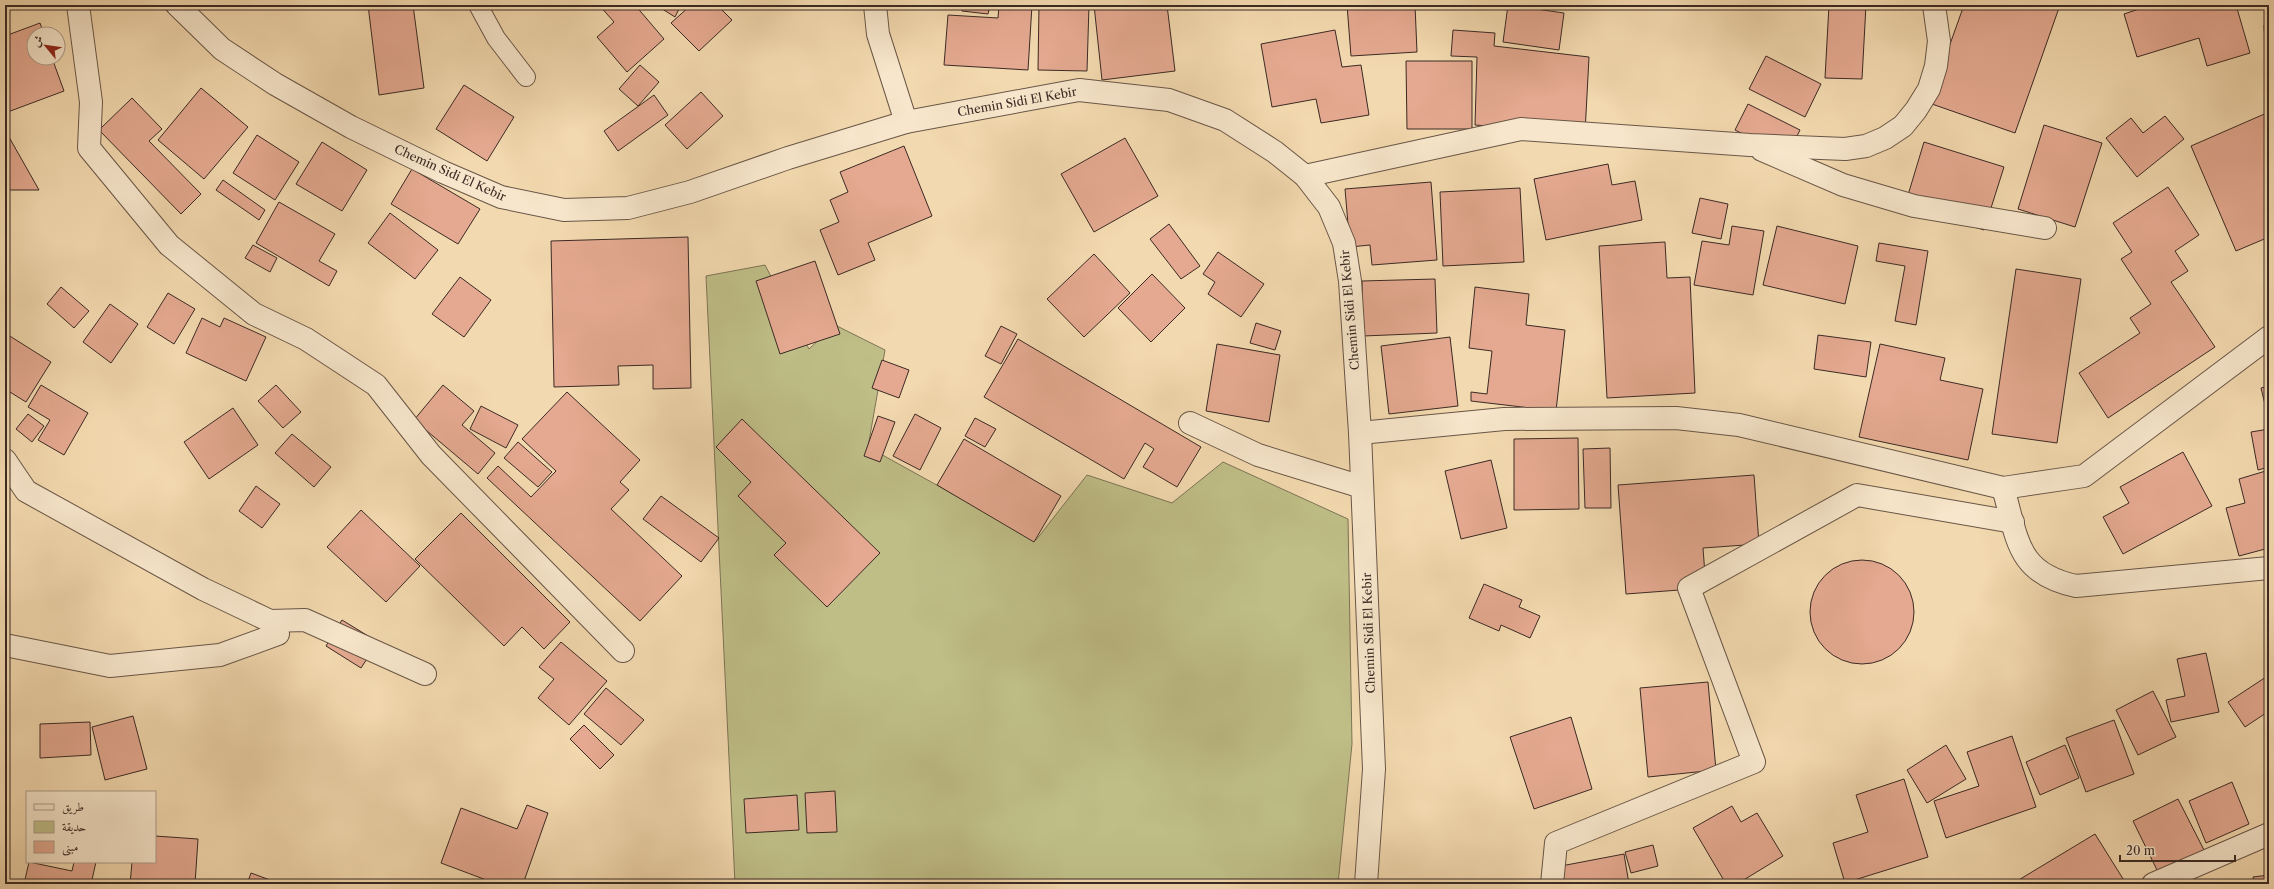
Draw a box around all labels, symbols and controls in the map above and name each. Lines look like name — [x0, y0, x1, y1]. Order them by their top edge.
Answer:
north arrow — [26, 26, 66, 66]
text: ش — [28, 33, 46, 49]
street label: Chemin Sidi El Kebir — [956, 84, 1078, 119]
street label: Chemin Sidi El Kebir — [392, 141, 508, 204]
street label: Chemin Sidi El Kebir — [1337, 249, 1362, 371]
street label: Chemin Sidi El Kebir — [1359, 572, 1378, 694]
legend — [26, 791, 156, 863]
text: طريق — [62, 799, 84, 815]
text: حديقة — [62, 819, 86, 835]
scale bar — [2120, 837, 2235, 863]
text: مبنى — [62, 839, 78, 856]
text: 20 m — [2126, 843, 2155, 858]

